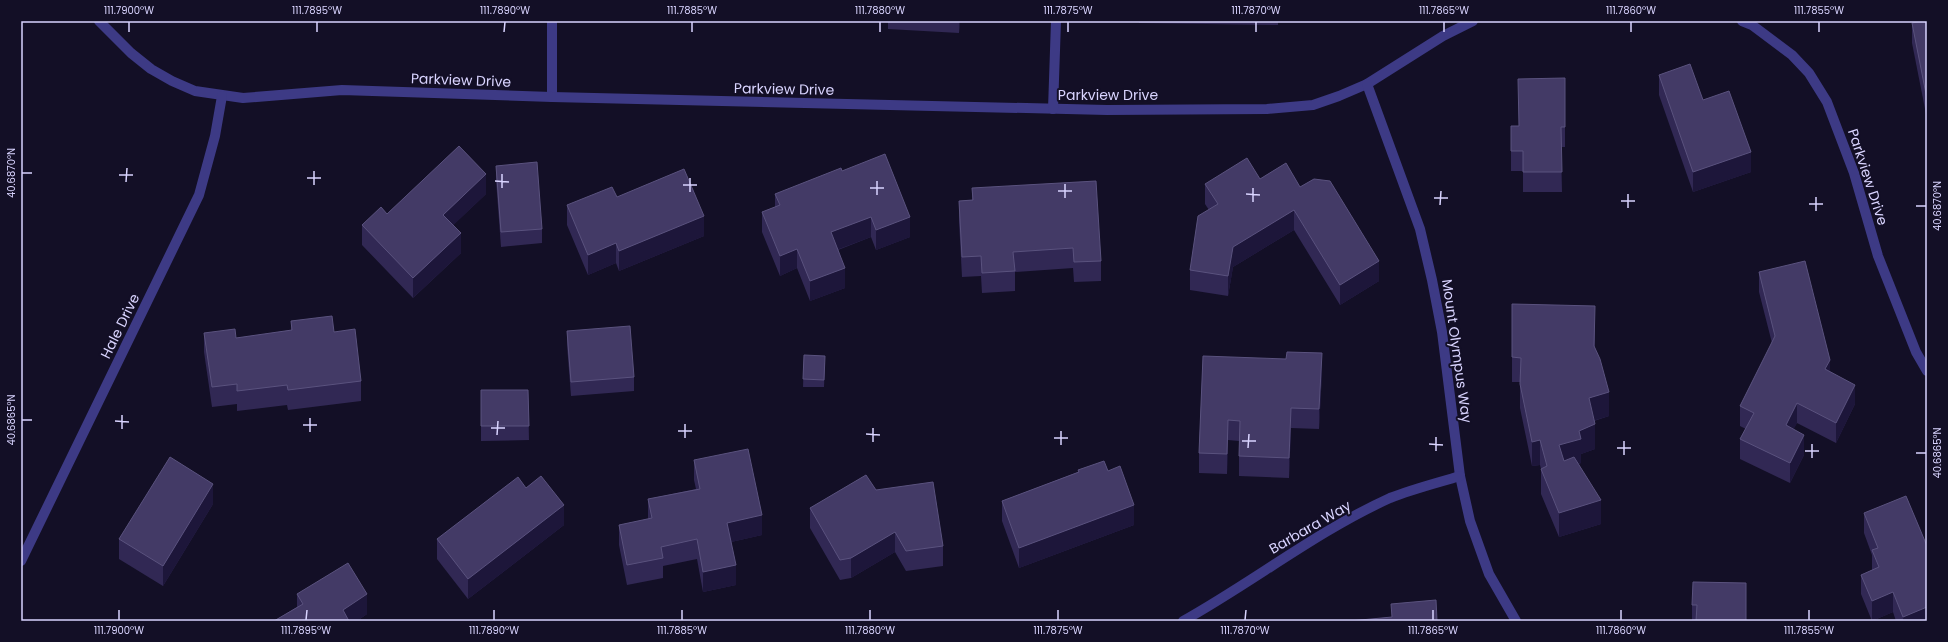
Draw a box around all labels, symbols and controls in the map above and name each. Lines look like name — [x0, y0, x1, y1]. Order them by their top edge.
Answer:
text: 111.7900°W — [104, 3, 154, 18]
text: 111.7895°W — [292, 3, 342, 18]
text: 111.7890°W — [480, 3, 530, 18]
text: 111.7885°W — [667, 3, 717, 18]
text: 111.7880°W — [855, 3, 905, 18]
text: 111.7875°W — [1043, 3, 1093, 18]
text: 111.7870°W — [1231, 3, 1281, 18]
text: 111.7865°W — [1419, 3, 1469, 18]
text: 111.7860°W — [1606, 3, 1656, 18]
text: 111.7855°W — [1794, 3, 1844, 18]
street label: Parkview Drive — [411, 68, 512, 92]
street label: Parkview Drive — [734, 78, 835, 100]
street label: Parkview Drive — [1058, 85, 1158, 105]
street label: Parkview Drive — [1843, 126, 1893, 228]
text: 40.6870°N — [4, 148, 19, 198]
text: 40.6870°N — [1930, 181, 1945, 231]
street label: Mount Olympus Way — [1437, 278, 1477, 424]
street label: Hale Drive — [96, 290, 144, 362]
text: 40.6865°N — [4, 394, 19, 446]
text: 40.6865°N — [1930, 427, 1945, 479]
street label: Barbara Way — [1265, 495, 1355, 559]
text: 111.7900°W — [94, 623, 144, 638]
text: 111.7895°W — [281, 623, 331, 638]
text: 111.7890°W — [469, 623, 519, 638]
text: 111.7885°W — [657, 623, 707, 638]
text: 111.7880°W — [845, 623, 895, 638]
text: 111.7875°W — [1033, 623, 1083, 638]
text: 111.7870°W — [1220, 623, 1270, 638]
text: 111.7865°W — [1408, 623, 1458, 638]
text: 111.7860°W — [1596, 623, 1646, 638]
text: 111.7855°W — [1784, 623, 1834, 638]

